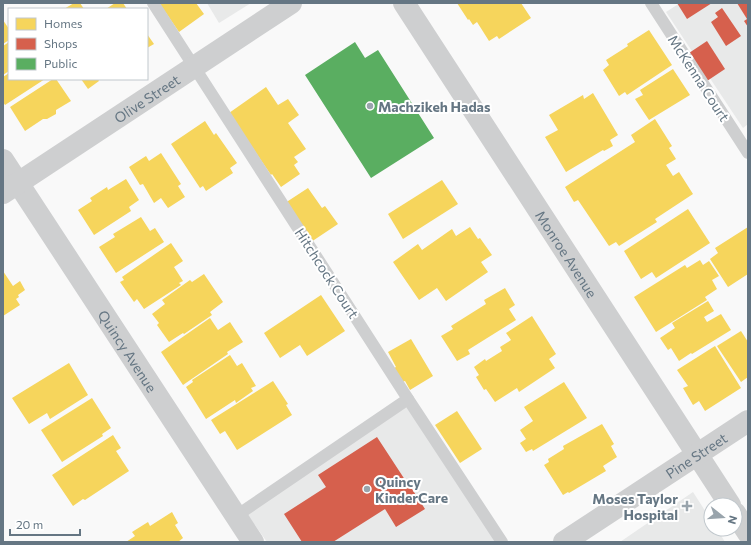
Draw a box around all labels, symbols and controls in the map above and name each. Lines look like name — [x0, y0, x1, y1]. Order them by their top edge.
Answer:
legend — [8, 8, 148, 80]
text: Homes — [44, 16, 82, 30]
street label: McKenna Court — [665, 32, 733, 125]
text: Shops — [44, 36, 78, 50]
text: Public — [44, 56, 77, 70]
street label: Olive Street — [110, 70, 183, 126]
place label: Machzikeh Hadas — [378, 98, 491, 115]
marker: Machzikeh Hadas — [365, 101, 375, 111]
street label: Monroe Avenue — [532, 207, 601, 300]
street label: Hitchcock Court — [291, 225, 363, 322]
street label: Quincy Avenue — [95, 307, 161, 395]
street label: Pine Street — [662, 429, 730, 482]
place label: Quincy KinderCare — [375, 473, 448, 506]
marker: Quincy KinderCare — [362, 484, 372, 494]
place label: Moses Taylor Hospital — [592, 490, 678, 523]
north arrow — [703, 497, 743, 537]
marker: Moses Taylor Hospital — [681, 500, 693, 512]
scale bar — [10, 511, 80, 537]
text: N — [726, 514, 740, 526]
text: 20 m — [16, 517, 43, 531]

